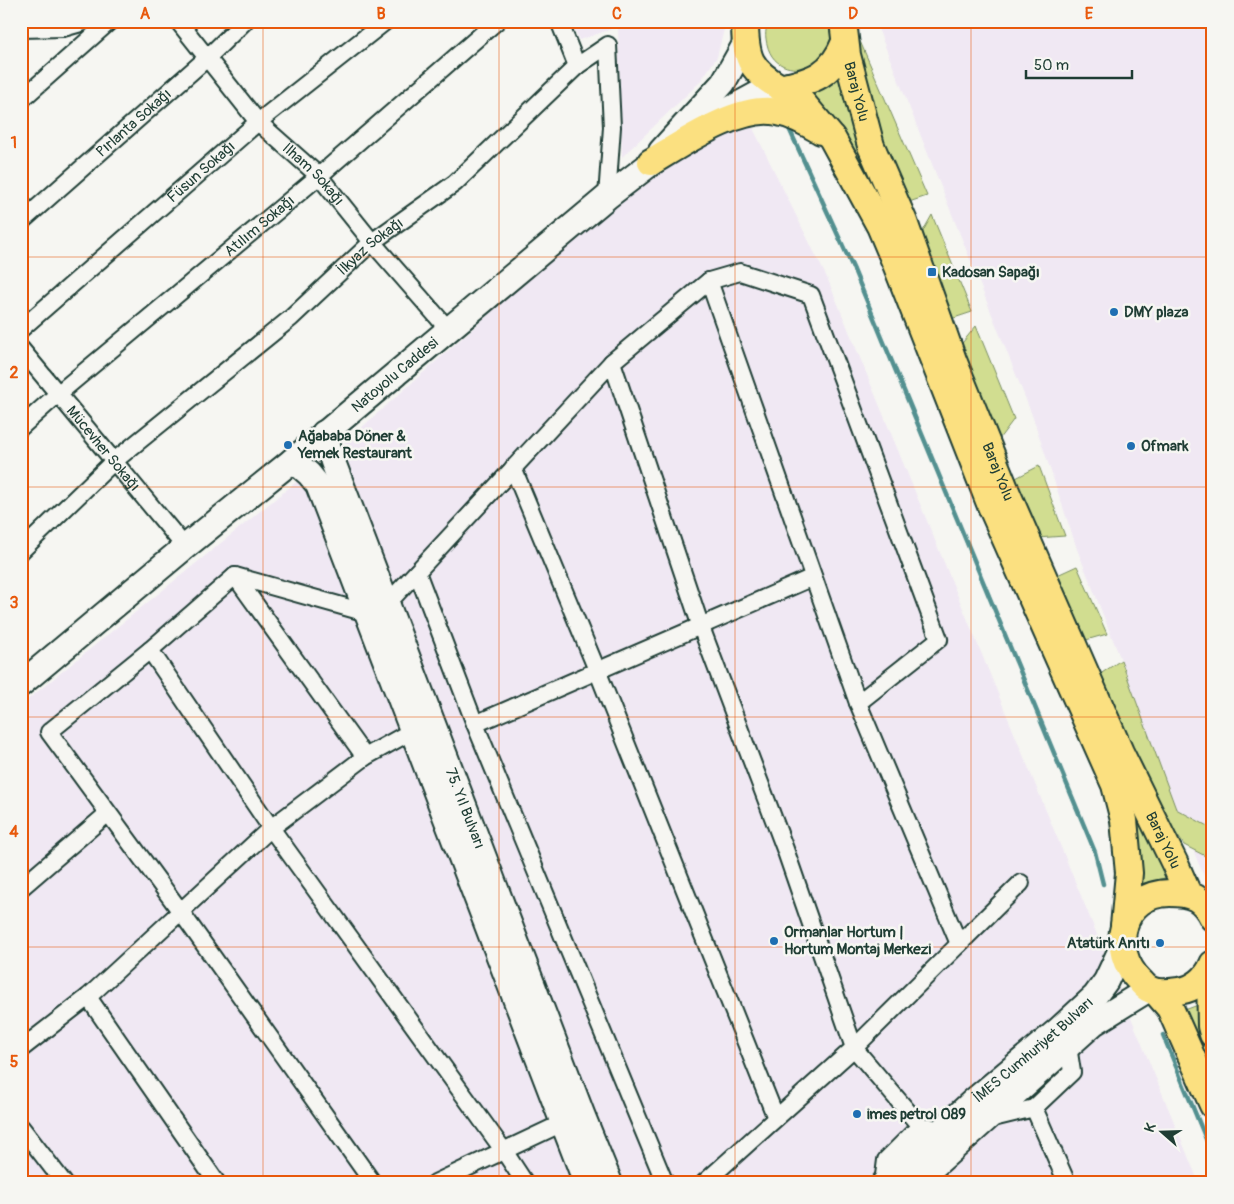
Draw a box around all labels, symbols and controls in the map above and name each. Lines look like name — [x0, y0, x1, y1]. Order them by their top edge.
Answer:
text: A — [140, 4, 151, 24]
text: B — [376, 4, 386, 24]
text: C — [612, 4, 622, 24]
text: D — [848, 4, 858, 24]
text: E — [1085, 4, 1094, 24]
scale bar — [1026, 48, 1133, 80]
text: 50 m — [1034, 56, 1069, 75]
street label: Baraj Yolu — [840, 60, 874, 123]
street label: Pırlanta Sokağı — [92, 84, 175, 161]
text: 1 — [11, 133, 17, 153]
street label: Füsun Sokağı — [163, 137, 239, 207]
street label: İlham Sokağı — [279, 139, 348, 209]
street label: Atılım Sokağı — [220, 191, 298, 261]
street label: İlkyaz Sokağı — [333, 213, 407, 279]
place label: Kadosan Sapağı — [942, 263, 1040, 282]
marker: Kadosan Sapağı — [926, 266, 938, 278]
place label: DMY plaza — [1124, 303, 1189, 322]
marker: DMY plaza — [1108, 306, 1120, 318]
street label: Natoyolu Caddesi — [347, 333, 442, 417]
text: 2 — [10, 363, 19, 383]
street label: Mücevher Sokağı — [62, 402, 144, 495]
place label: Ağababa Döner & Yemek Restaurant — [297, 427, 413, 463]
place label: Ofmark — [1141, 437, 1189, 456]
marker: Ağababa Döner & Yemek Restaurant — [282, 439, 294, 451]
street label: Baraj Yolu — [978, 440, 1018, 504]
marker: Ofmark — [1125, 440, 1137, 452]
text: 3 — [10, 593, 19, 613]
street label: 75. Yıl Bulvarı — [441, 765, 489, 851]
street label: Baraj Yolu — [1141, 809, 1185, 871]
text: 4 — [9, 822, 19, 842]
place label: Ormanlar Hortum | Hortum Montaj Merkezi — [784, 923, 931, 959]
place label: Atatürk Anıtı — [1067, 934, 1150, 953]
marker: Ormanlar Hortum | Hortum Montaj Merkezi — [768, 935, 780, 947]
marker: Atatürk Anıtı — [1154, 937, 1166, 949]
street label: İMES Cumhuriyet Bulvarı — [969, 993, 1097, 1107]
text: 5 — [10, 1052, 19, 1072]
place label: imes petrol 089 — [867, 1105, 966, 1124]
north arrow — [1136, 1106, 1186, 1156]
marker: imes petrol 089 — [851, 1108, 863, 1120]
text: K — [1141, 1120, 1160, 1135]

